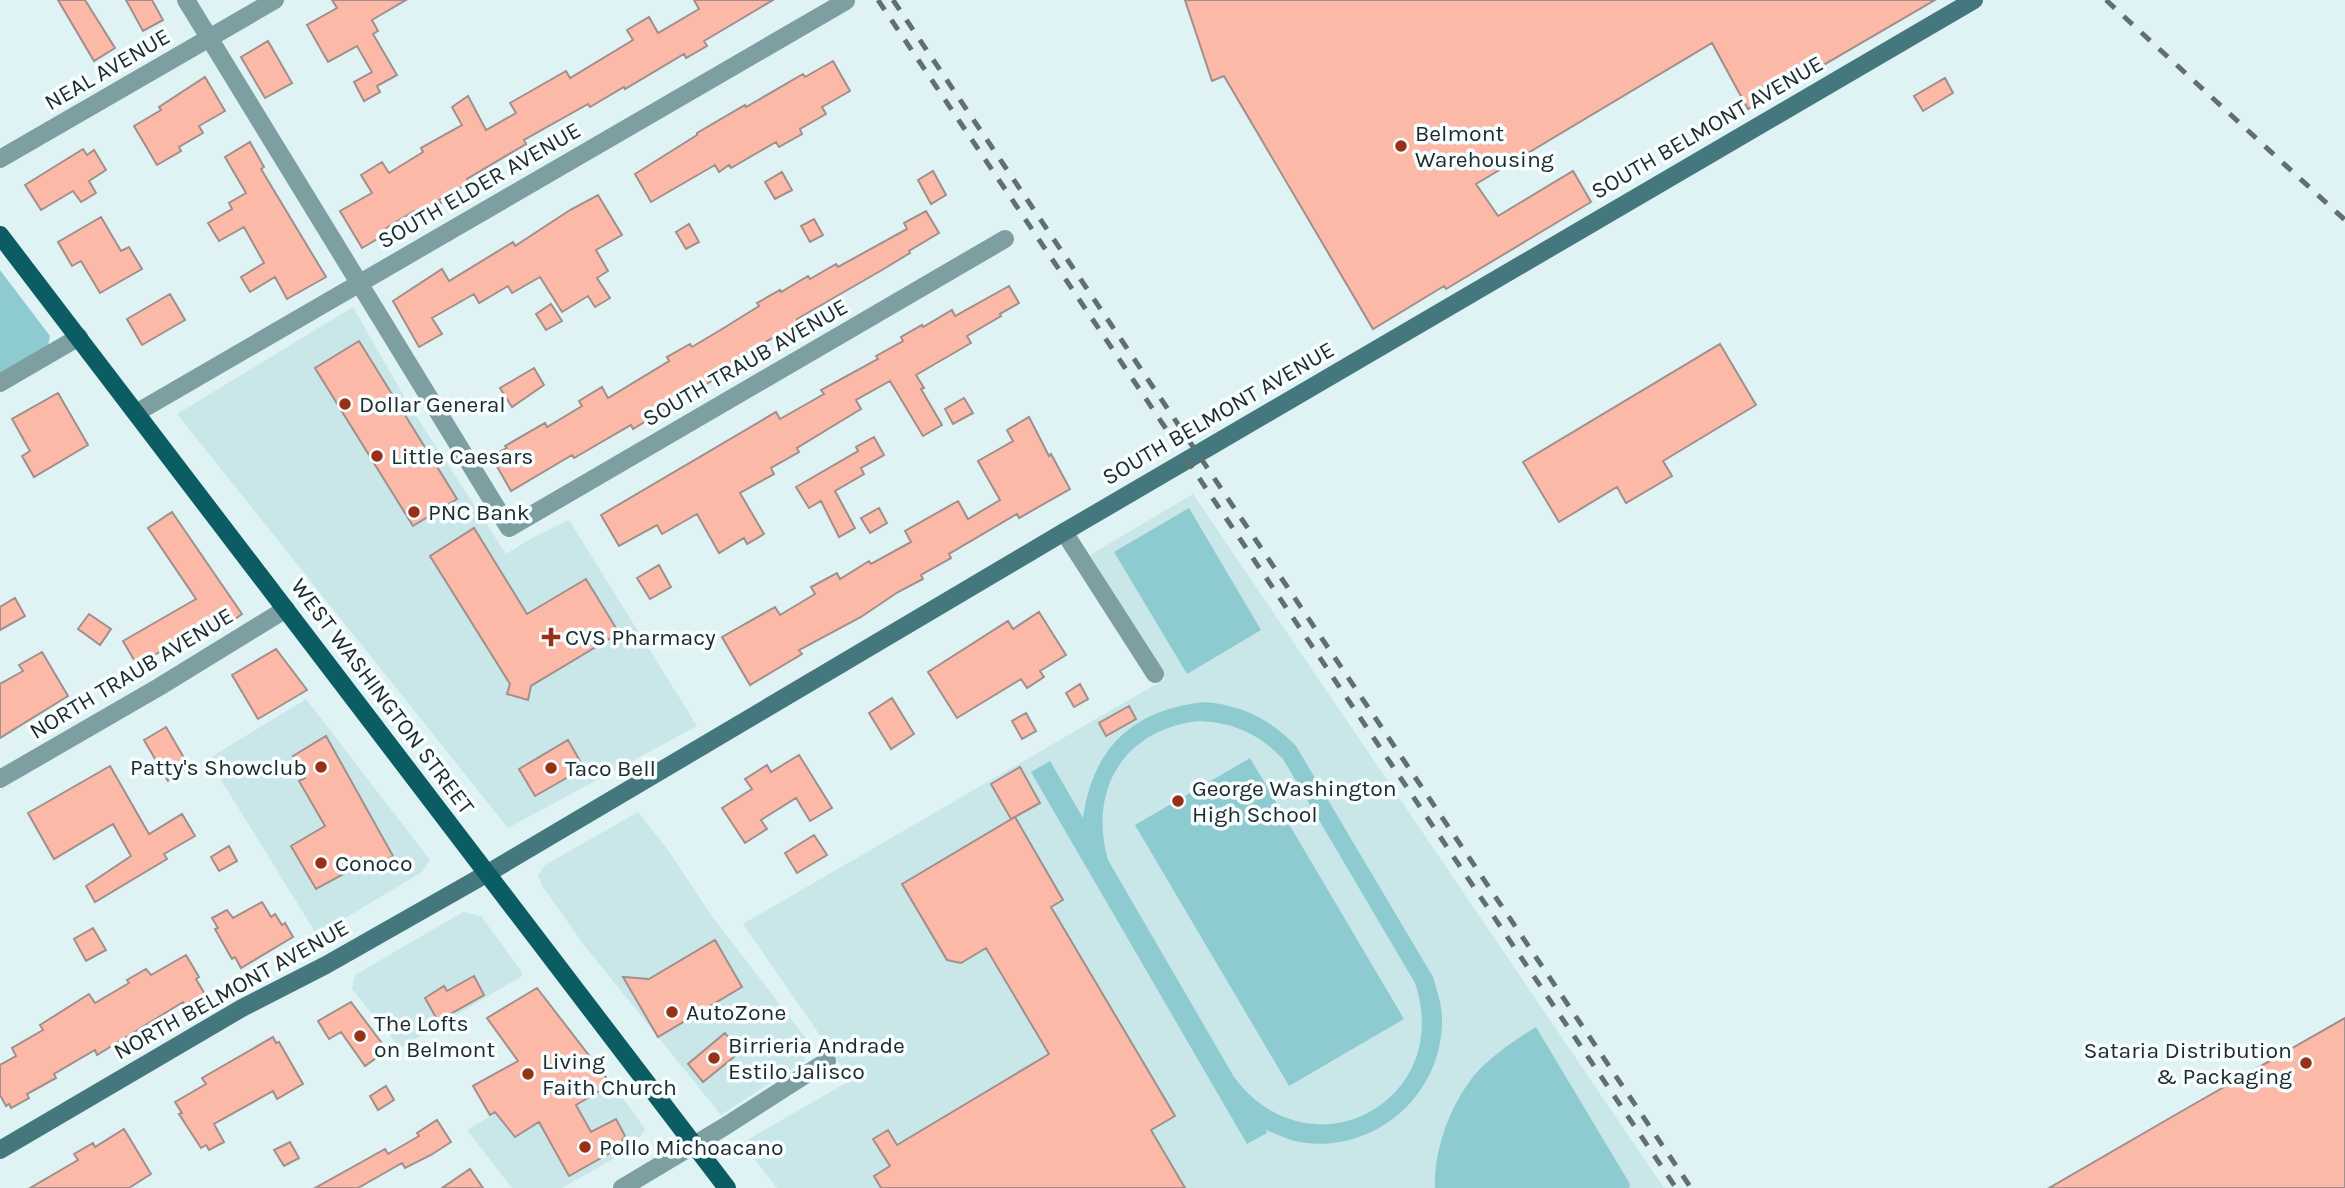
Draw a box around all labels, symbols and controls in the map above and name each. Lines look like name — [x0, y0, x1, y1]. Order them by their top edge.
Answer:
street label: NEAL AVENUE — [40, 23, 175, 116]
street label: SOUTH BELMONT AVENUE — [1587, 50, 1828, 205]
street label: SOUTH ELDER AVENUE — [373, 116, 585, 255]
place label: Belmont Warehousing — [1415, 120, 1554, 173]
marker: Belmont Warehousing — [1393, 138, 1409, 154]
street label: SOUTH TRAUB AVENUE — [638, 293, 852, 432]
street label: SOUTH BELMONT AVENUE — [1098, 336, 1339, 491]
place label: Dollar General — [359, 391, 506, 418]
marker: Dollar General — [337, 396, 353, 412]
place label: Little Caesars — [391, 443, 533, 470]
marker: Little Caesars — [369, 448, 385, 464]
place label: PNC Bank — [428, 499, 530, 526]
marker: PNC Bank — [406, 504, 422, 520]
street label: WEST WASHINGTON STREET — [285, 573, 480, 820]
street label: NORTH TRAUB AVENUE — [25, 602, 238, 745]
place label: CVS Pharmacy — [565, 624, 716, 651]
marker: CVS Pharmacy — [543, 629, 559, 645]
place label: Patty's Showclub — [130, 754, 307, 781]
place label: Taco Bell — [565, 755, 656, 782]
marker: Patty's Showclub — [313, 759, 329, 775]
marker: Taco Bell — [543, 760, 559, 776]
place label: George Washington High School — [1192, 775, 1397, 828]
marker: George Washington High School — [1170, 793, 1186, 809]
place label: Conoco — [335, 850, 413, 877]
marker: Conoco — [313, 855, 329, 871]
street label: NORTH BELMONT AVENUE — [109, 914, 353, 1065]
place label: AutoZone — [686, 999, 786, 1026]
marker: AutoZone — [664, 1004, 680, 1020]
place label: The Lofts on Belmont — [374, 1010, 495, 1063]
marker: The Lofts on Belmont — [352, 1028, 368, 1044]
place label: Birrieria Andrade Estilo Jalisco — [728, 1032, 905, 1085]
place label: Sataria Distribution & Packaging — [2083, 1037, 2292, 1090]
place label: Living Faith Church — [542, 1048, 677, 1101]
marker: Birrieria Andrade Estilo Jalisco — [706, 1050, 722, 1066]
marker: Sataria Distribution & Packaging — [2298, 1055, 2314, 1071]
marker: Living Faith Church — [520, 1066, 536, 1082]
place label: Pollo Michoacano — [599, 1134, 784, 1161]
marker: Pollo Michoacano — [577, 1139, 593, 1155]

